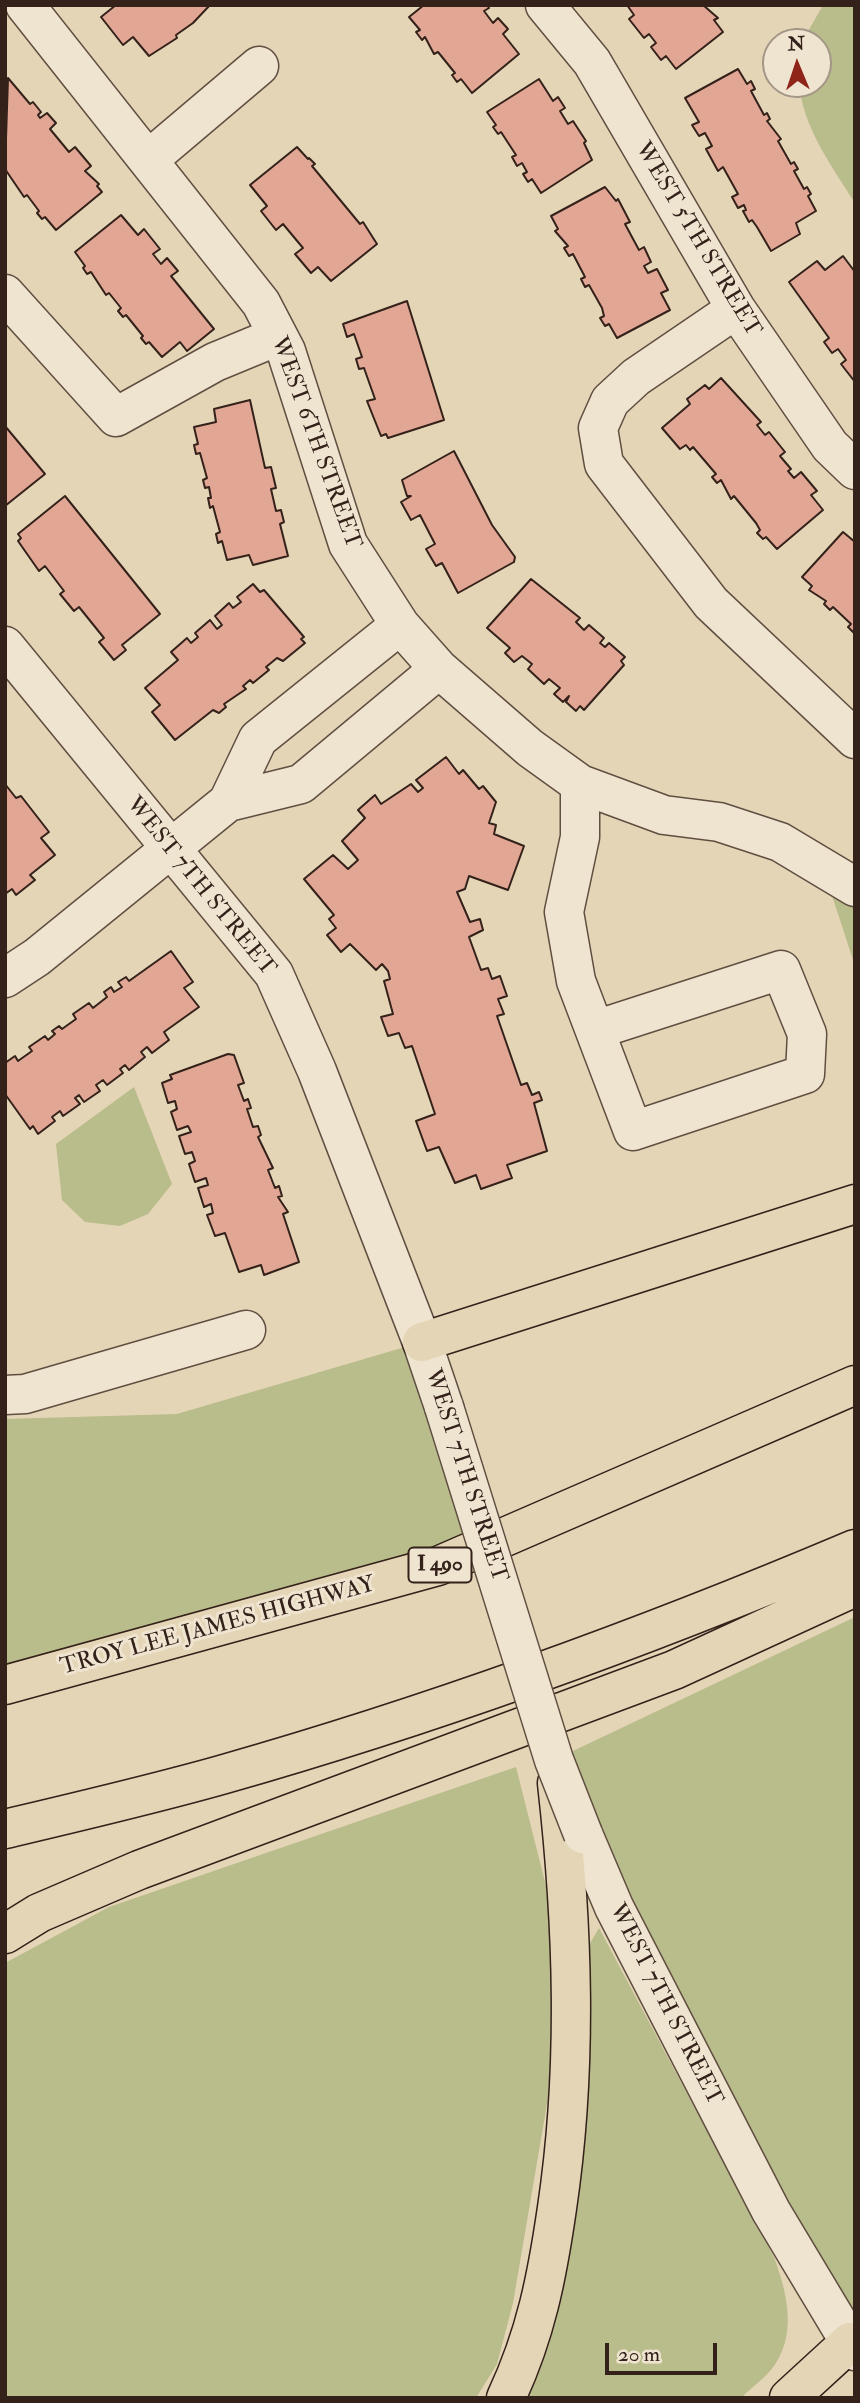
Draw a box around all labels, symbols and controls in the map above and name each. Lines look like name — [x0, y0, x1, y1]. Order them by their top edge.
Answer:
north arrow — [762, 28, 832, 98]
text: N — [787, 32, 805, 56]
street label: WEST 5TH STREET — [628, 138, 766, 342]
street label: WEST 6TH STREET — [264, 333, 366, 553]
street label: WEST 7TH STREET — [119, 792, 281, 982]
street label: WEST 7TH STREET — [417, 1366, 513, 1586]
road number: I 490 — [408, 1548, 472, 1582]
street label: TROY LEE JAMES HIGHWAY — [58, 1572, 378, 1682]
street label: WEST 7TH STREET — [602, 1900, 728, 2110]
scale bar — [608, 2330, 720, 2374]
text: 20 m — [618, 2341, 660, 2368]

